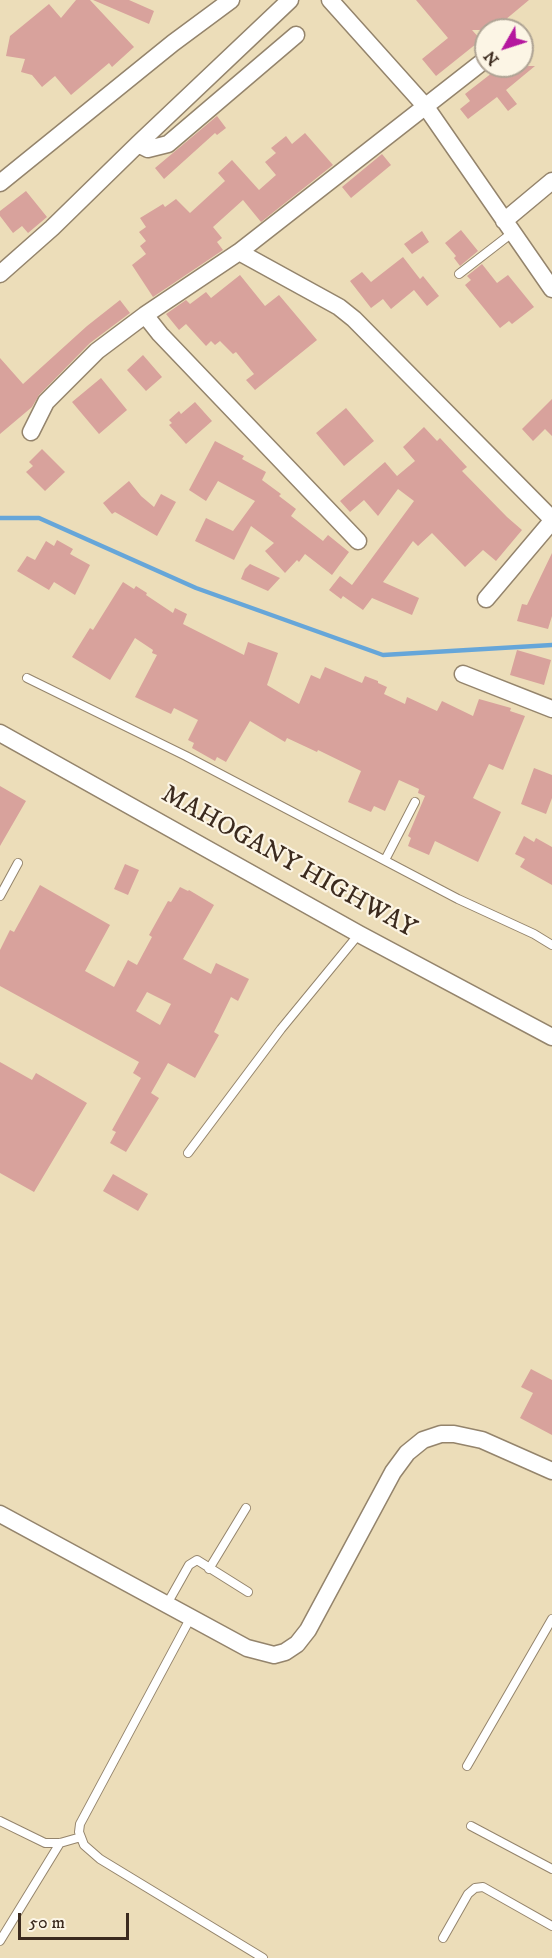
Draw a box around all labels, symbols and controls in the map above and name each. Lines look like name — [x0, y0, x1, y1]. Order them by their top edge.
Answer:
north arrow — [474, 18, 534, 78]
text: N — [480, 47, 503, 69]
street label: MAHOGANY HIGHWAY — [155, 780, 421, 946]
scale bar — [21, 1901, 132, 1939]
text: 50 m — [29, 1912, 65, 1934]

